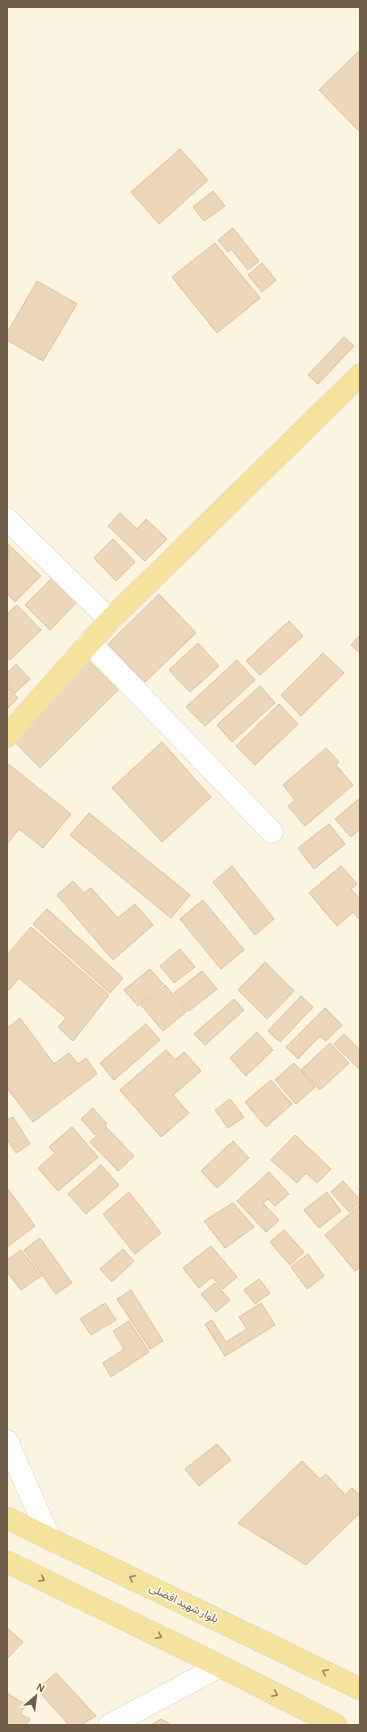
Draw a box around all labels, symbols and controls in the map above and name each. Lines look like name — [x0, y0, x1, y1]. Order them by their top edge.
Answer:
one-way arrow — [38, 1574, 45, 1582]
one-way arrow — [129, 1575, 137, 1583]
street label: بلوار شهید افضلی — [147, 1582, 220, 1626]
one-way arrow — [154, 1631, 162, 1639]
one-way arrow — [322, 1669, 329, 1677]
north arrow — [16, 1676, 56, 1716]
text: N — [34, 1681, 46, 1694]
one-way arrow — [271, 1689, 278, 1697]

